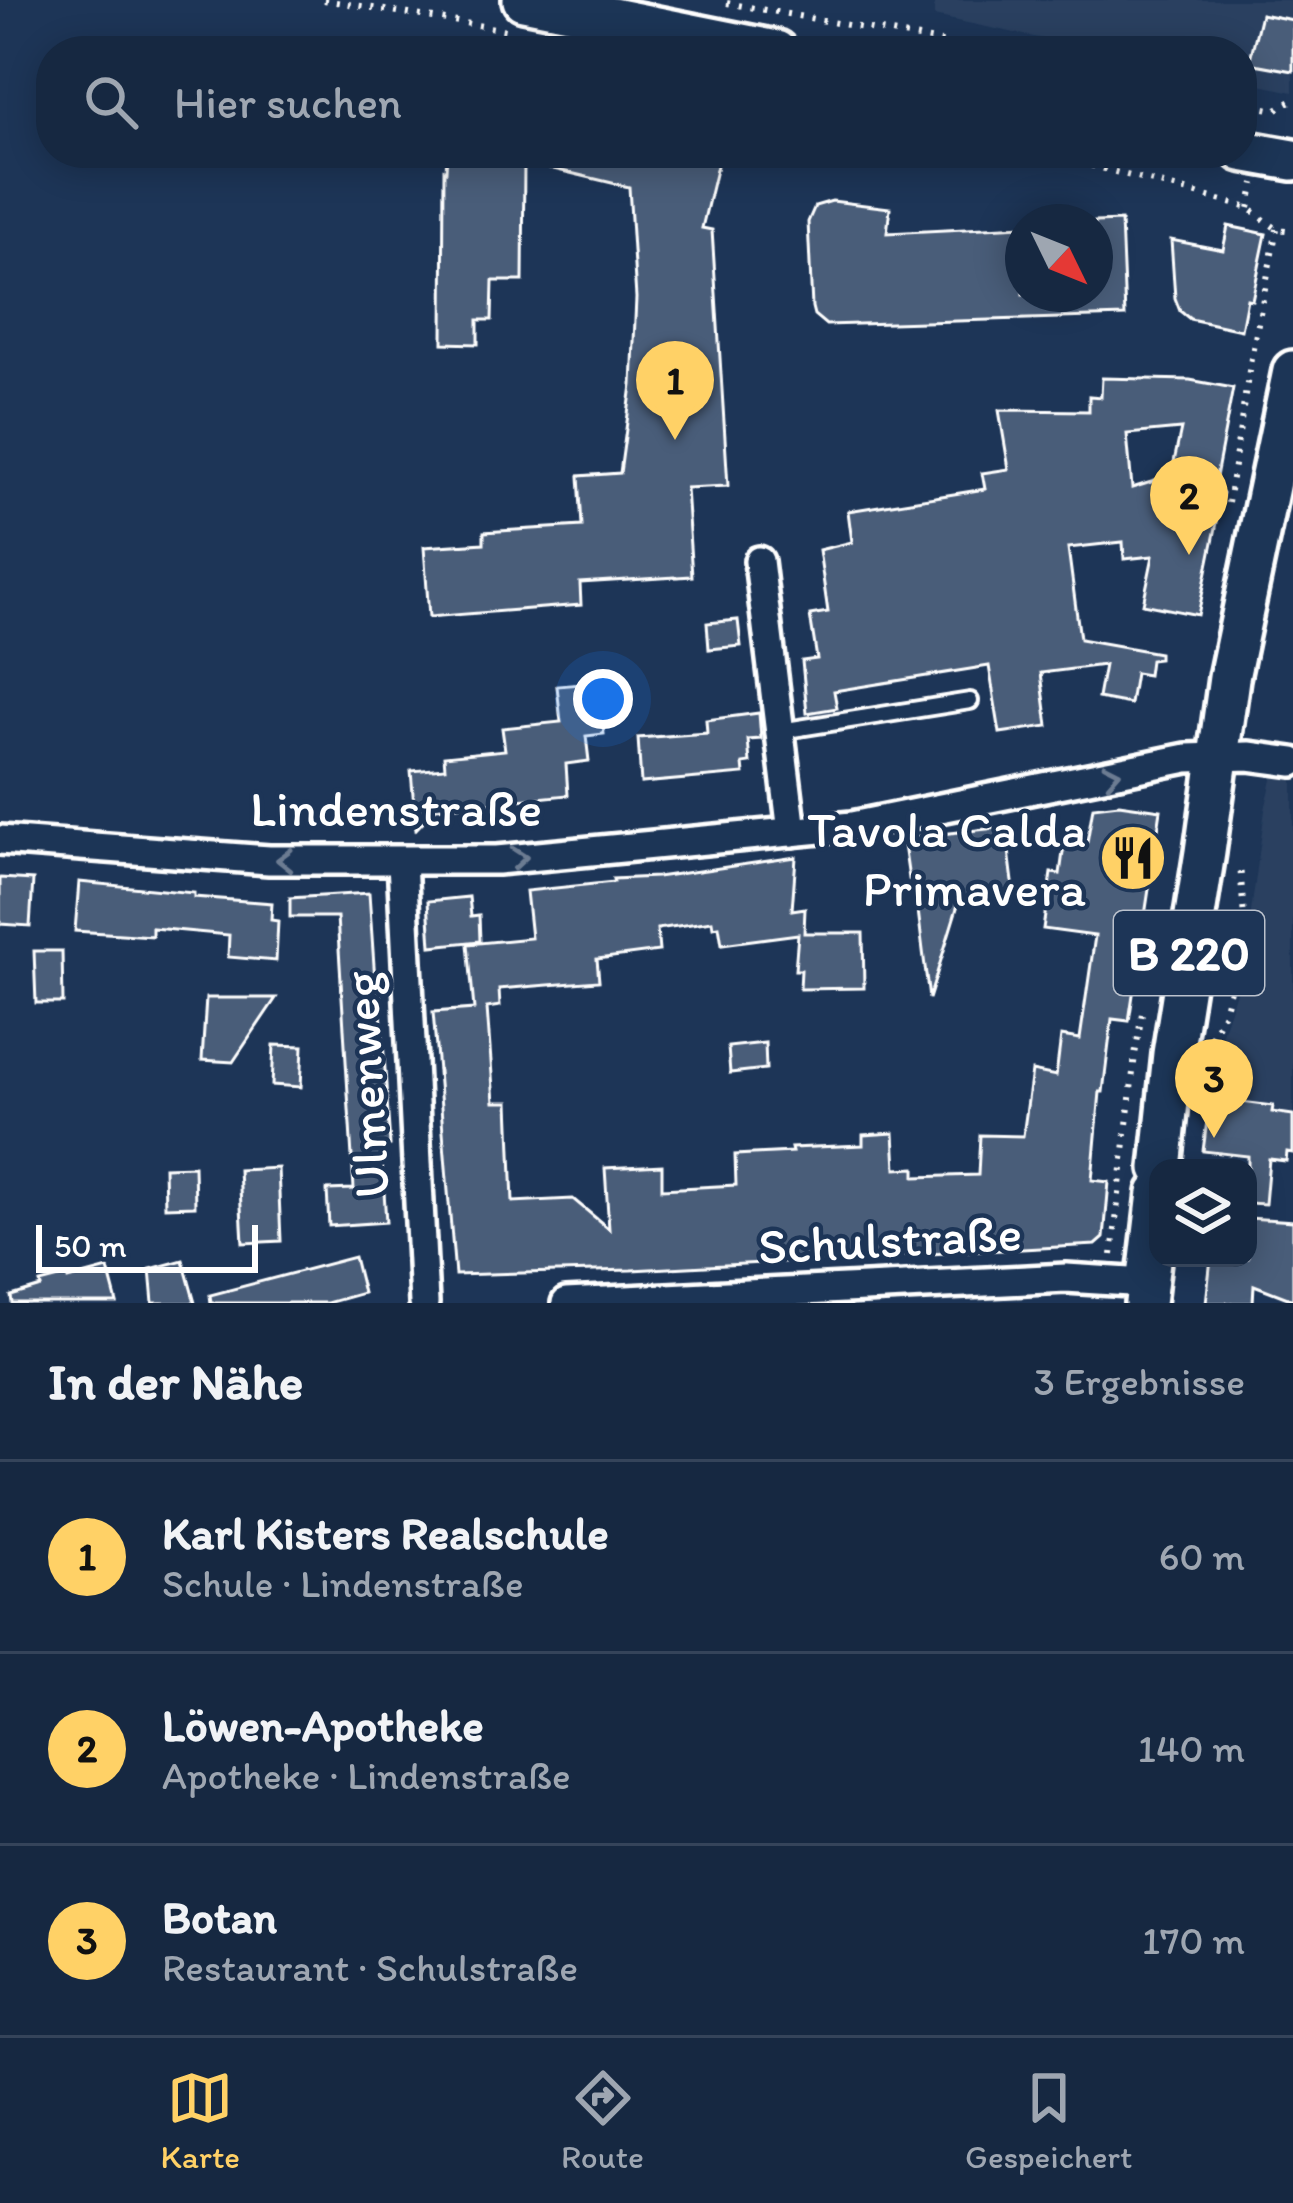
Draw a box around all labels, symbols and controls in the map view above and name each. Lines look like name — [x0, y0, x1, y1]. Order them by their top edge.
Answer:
search box — [36, 36, 1257, 168]
icon: search — [78, 69, 144, 135]
text: Hier suchen — [174, 75, 402, 129]
north arrow — [1005, 204, 1113, 312]
pin: 1 — [636, 341, 714, 440]
pin: 2 — [1150, 456, 1228, 555]
your location — [573, 669, 633, 729]
one-way arrow — [1101, 762, 1121, 787]
street label: Lindenstraße — [250, 778, 542, 839]
place label: Tavola Calda Primavera — [807, 799, 1086, 919]
restaurant icon: Tavola Calda Primavera — [1098, 823, 1168, 893]
one-way arrow — [510, 846, 529, 871]
one-way arrow — [275, 847, 293, 873]
road number: B 220 — [1114, 911, 1264, 995]
street label: Ulmenweg — [329, 970, 402, 1200]
pin: 3 — [1175, 1039, 1253, 1138]
map controls — [1149, 1159, 1257, 1267]
button: layers — [1149, 1159, 1257, 1267]
street label: Schulstraße — [756, 1202, 1024, 1277]
scale bar — [36, 1219, 258, 1272]
text: 50 m — [54, 1226, 127, 1265]
text: In der Nähe — [48, 1351, 303, 1412]
text: 3 Ergebnisse — [1034, 1358, 1245, 1405]
text: Karl Kisters Realschule — [162, 1506, 609, 1560]
text: 1 — [78, 1533, 96, 1580]
text: 60 m — [1159, 1533, 1245, 1580]
text: Schule · Lindenstraße — [162, 1560, 524, 1607]
text: Löwen-Apotheke — [162, 1698, 484, 1752]
text: 2 — [77, 1725, 97, 1772]
text: 140 m — [1138, 1725, 1245, 1772]
text: Apotheke · Lindenstraße — [162, 1752, 571, 1799]
text: Botan — [162, 1890, 277, 1944]
text: 3 — [76, 1917, 98, 1964]
text: 170 m — [1142, 1917, 1245, 1964]
text: Restaurant · Schulstraße — [162, 1944, 578, 1991]
tab: Karte — [161, 2065, 240, 2176]
tab: Route — [561, 2065, 644, 2176]
tab: Gespeichert — [965, 2065, 1132, 2176]

